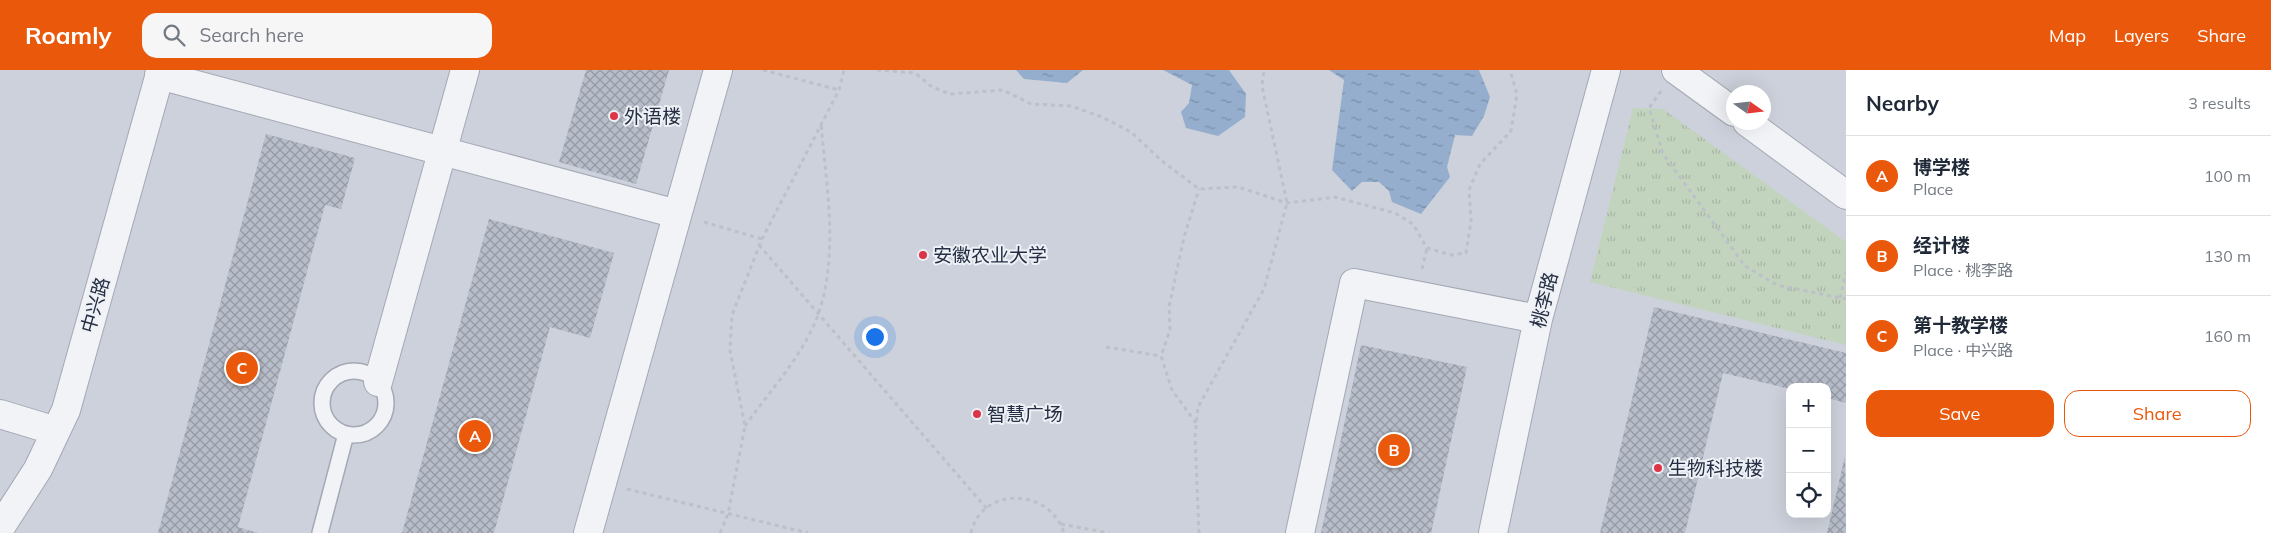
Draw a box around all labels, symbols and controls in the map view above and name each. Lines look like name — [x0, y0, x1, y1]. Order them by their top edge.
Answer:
search box — [142, 13, 492, 58]
text: Roamly — [25, 20, 112, 50]
icon: search — [160, 21, 188, 49]
text: Search here — [200, 23, 304, 47]
text: Map — [2049, 24, 2086, 47]
text: Layers — [2114, 24, 2169, 47]
text: Share — [2197, 24, 2246, 47]
north arrow — [1726, 85, 1771, 130]
text: Nearby — [1866, 90, 1939, 116]
text: 3 results — [2188, 93, 2251, 113]
place label: 外语楼 — [624, 104, 681, 128]
marker: 外语楼 — [608, 110, 620, 122]
text: 博学楼 — [1913, 155, 1970, 179]
text: A — [1876, 166, 1888, 186]
text: 100 m — [2204, 166, 2251, 186]
text: Place — [1913, 179, 1953, 199]
text: 经计楼 — [1913, 233, 1970, 257]
place label: 安徽农业大学 — [933, 243, 1047, 267]
text: B — [1876, 246, 1888, 266]
text: 130 m — [2204, 246, 2251, 266]
marker: 安徽农业大学 — [917, 249, 929, 261]
text: Place · 桃李路 — [1913, 260, 2013, 280]
street label: 桃李路 — [1525, 269, 1563, 331]
street label: 中兴路 — [76, 274, 114, 336]
text: 第十教学楼 — [1913, 313, 2008, 337]
your location — [862, 324, 888, 350]
text: C — [1877, 326, 1887, 346]
text: 160 m — [2204, 326, 2251, 346]
text: Place · 中兴路 — [1913, 340, 2013, 360]
pin: C — [226, 349, 258, 387]
map controls — [1786, 383, 1831, 518]
button: + — [1786, 383, 1831, 428]
button: Save — [1866, 390, 2054, 437]
button: Share — [2064, 390, 2251, 437]
place label: 智慧广场 — [987, 402, 1063, 426]
marker: 智慧广场 — [971, 408, 983, 420]
pin: A — [459, 417, 491, 455]
button: − — [1786, 428, 1831, 473]
pin: B — [1378, 431, 1410, 469]
place label: 生物科技楼 — [1668, 456, 1763, 480]
marker: 生物科技楼 — [1652, 462, 1664, 474]
button: locate — [1786, 473, 1831, 518]

